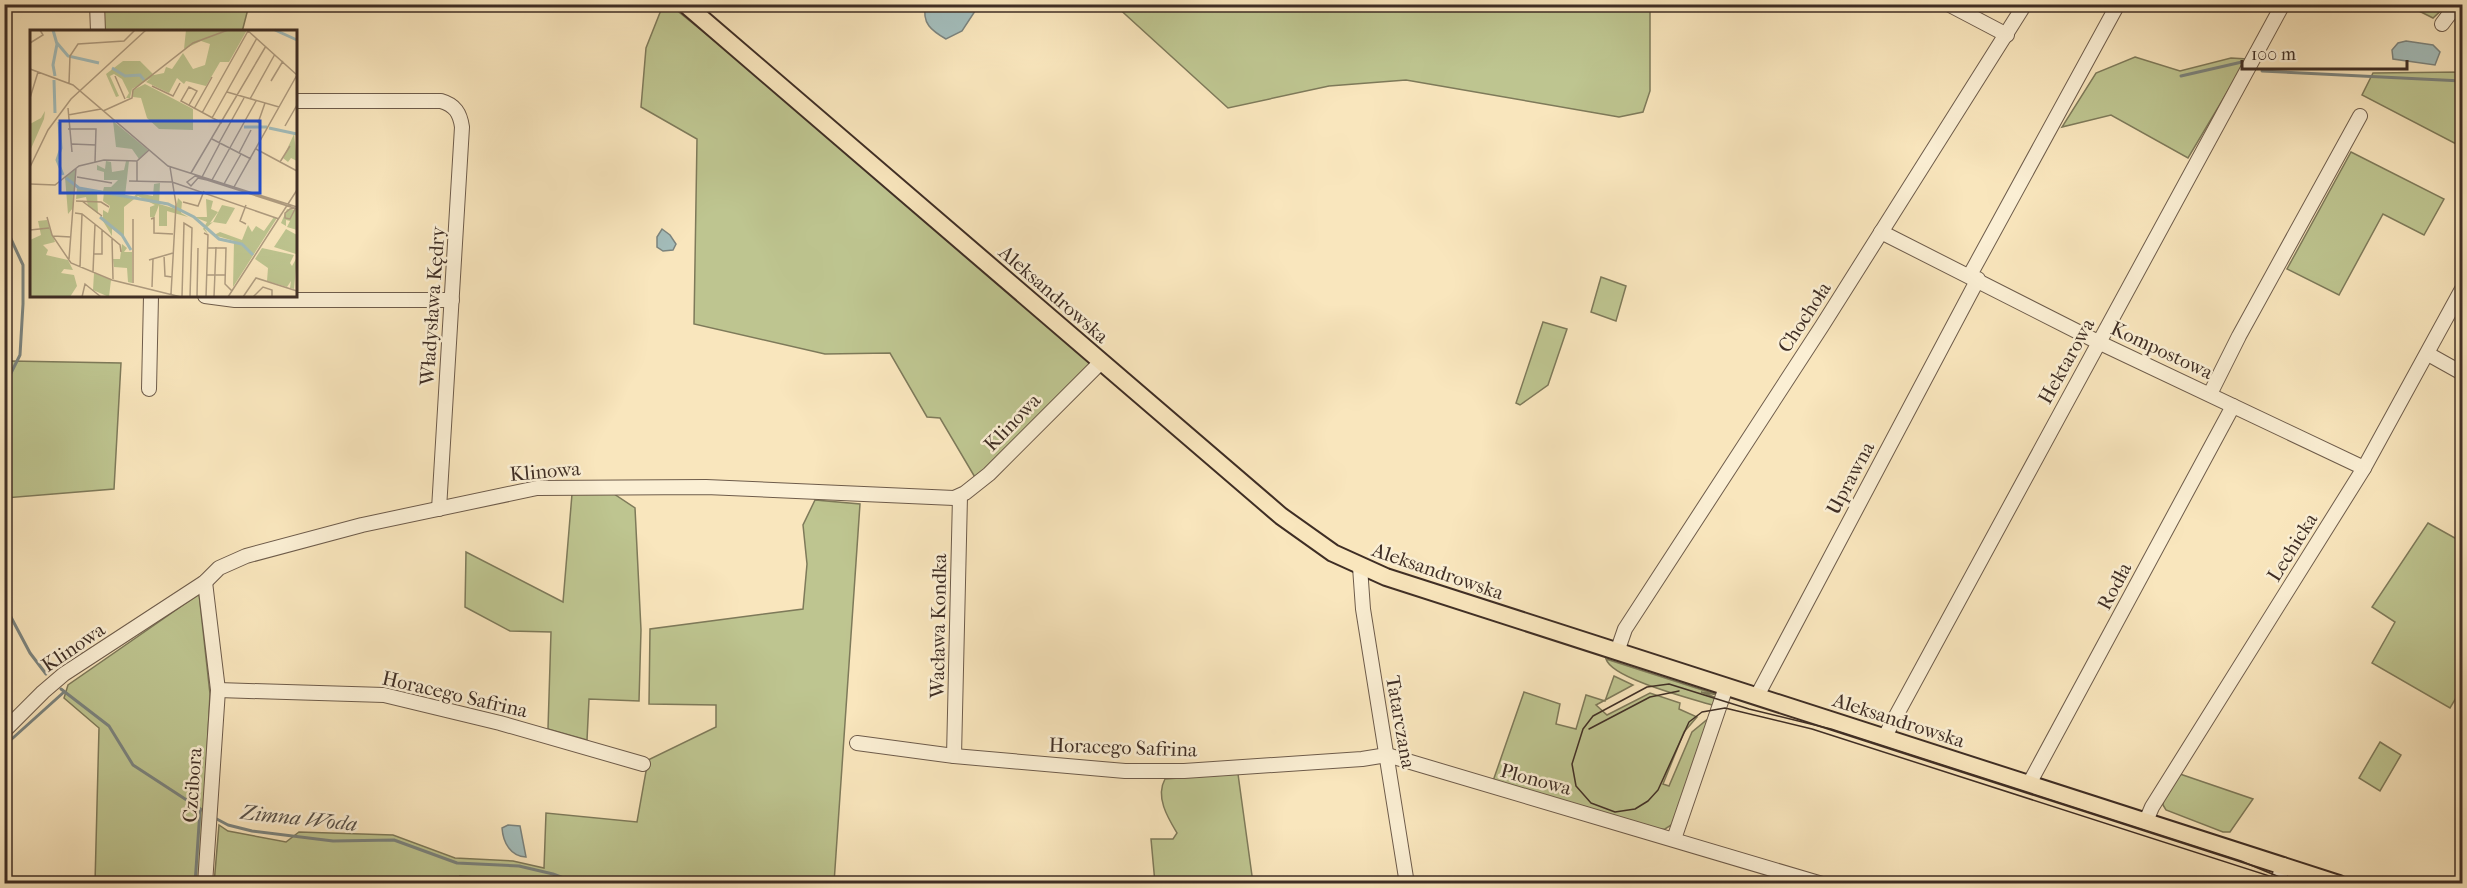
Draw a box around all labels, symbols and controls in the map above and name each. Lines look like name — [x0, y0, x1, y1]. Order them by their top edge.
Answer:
inset map — [30, 30, 297, 297]
scale bar — [2242, 33, 2407, 71]
text: 100 m — [2251, 44, 2296, 65]
street label: Władysława Kędry — [415, 224, 450, 387]
street label: Aleksandrowska — [994, 240, 1114, 349]
street label: Chochoła — [1773, 277, 1836, 357]
street label: Hektarowa — [2034, 314, 2100, 408]
street label: Kompostowa — [2107, 317, 2217, 384]
street label: Klinowa — [979, 388, 1046, 456]
street label: Uprawna — [1822, 437, 1880, 519]
street label: Klinowa — [509, 457, 582, 486]
street label: Lechicka — [2263, 508, 2323, 586]
street label: Aleksandrowska — [1368, 538, 1507, 605]
street label: Wacława Kondka — [926, 553, 951, 700]
street label: Rodła — [2093, 558, 2137, 614]
street label: Klinowa — [37, 618, 110, 677]
street label: Horacego Safrina — [380, 667, 531, 723]
street label: Tatarczana — [1381, 674, 1420, 771]
street label: Aleksandrowska — [1829, 688, 1968, 753]
street label: Horacego Safrina — [1048, 733, 1198, 762]
street label: Czcibora — [178, 746, 207, 823]
street label: Plonowa — [1498, 759, 1575, 800]
water label: Zimna Woda — [238, 800, 358, 836]

